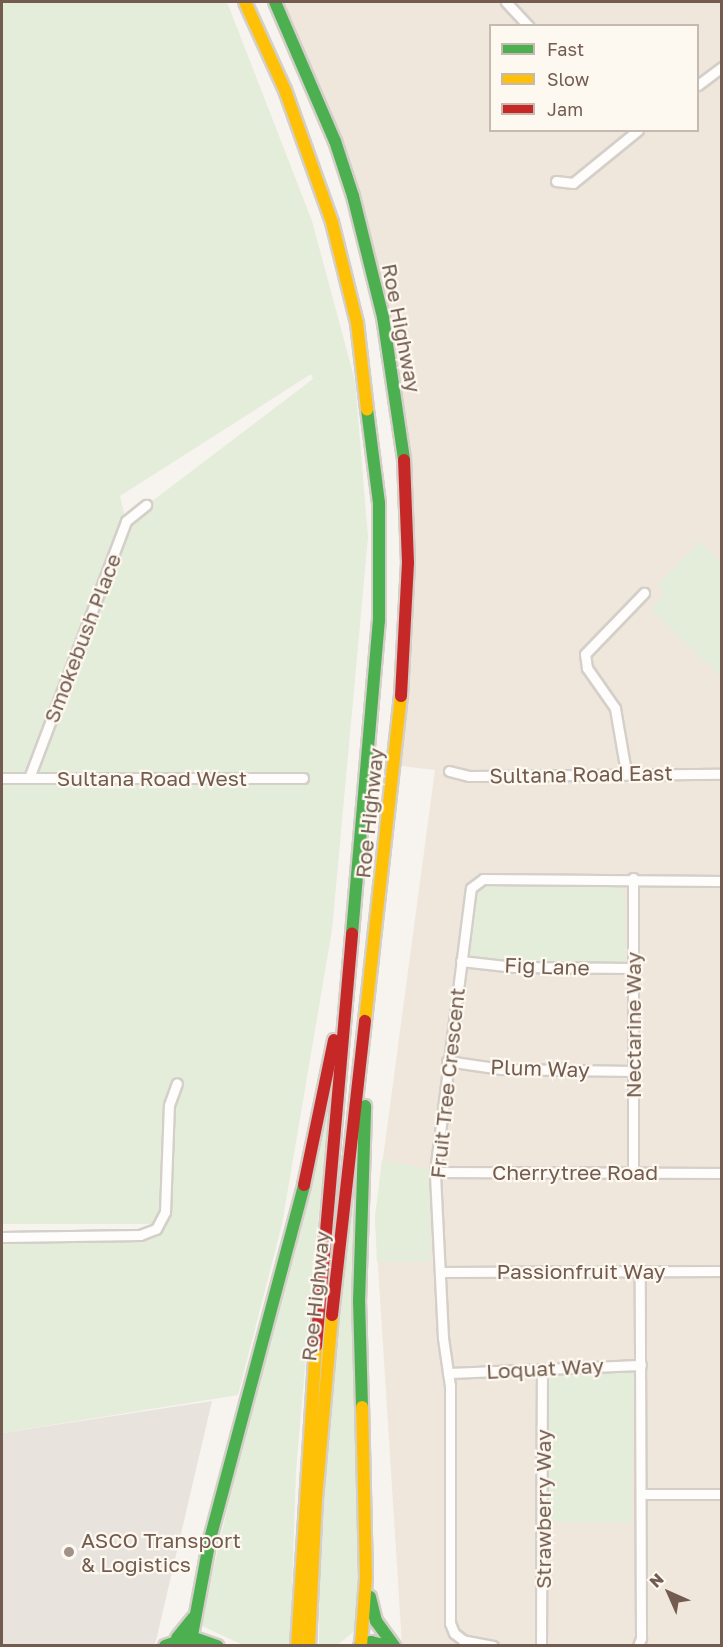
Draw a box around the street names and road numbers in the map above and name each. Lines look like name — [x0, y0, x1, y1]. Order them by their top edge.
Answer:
street label: Roe Highway — [377, 261, 427, 395]
street label: Smokebush Place — [38, 550, 126, 726]
street label: Roe Highway — [350, 746, 388, 880]
street label: Sultana Road East — [489, 760, 673, 788]
street label: Sultana Road West — [57, 765, 247, 791]
street label: Fig Lane — [504, 952, 590, 980]
street label: Nectarine Way — [620, 952, 646, 1098]
street label: Fruit Tree Crescent — [424, 986, 470, 1180]
street label: Plum Way — [490, 1054, 590, 1082]
street label: Cherrytree Road — [492, 1159, 658, 1185]
street label: Roe Highway — [296, 1229, 334, 1363]
street label: Passionfruit Way — [496, 1258, 666, 1284]
street label: Loquat Way — [486, 1352, 604, 1384]
street label: Strawberry Way — [530, 1429, 556, 1589]

